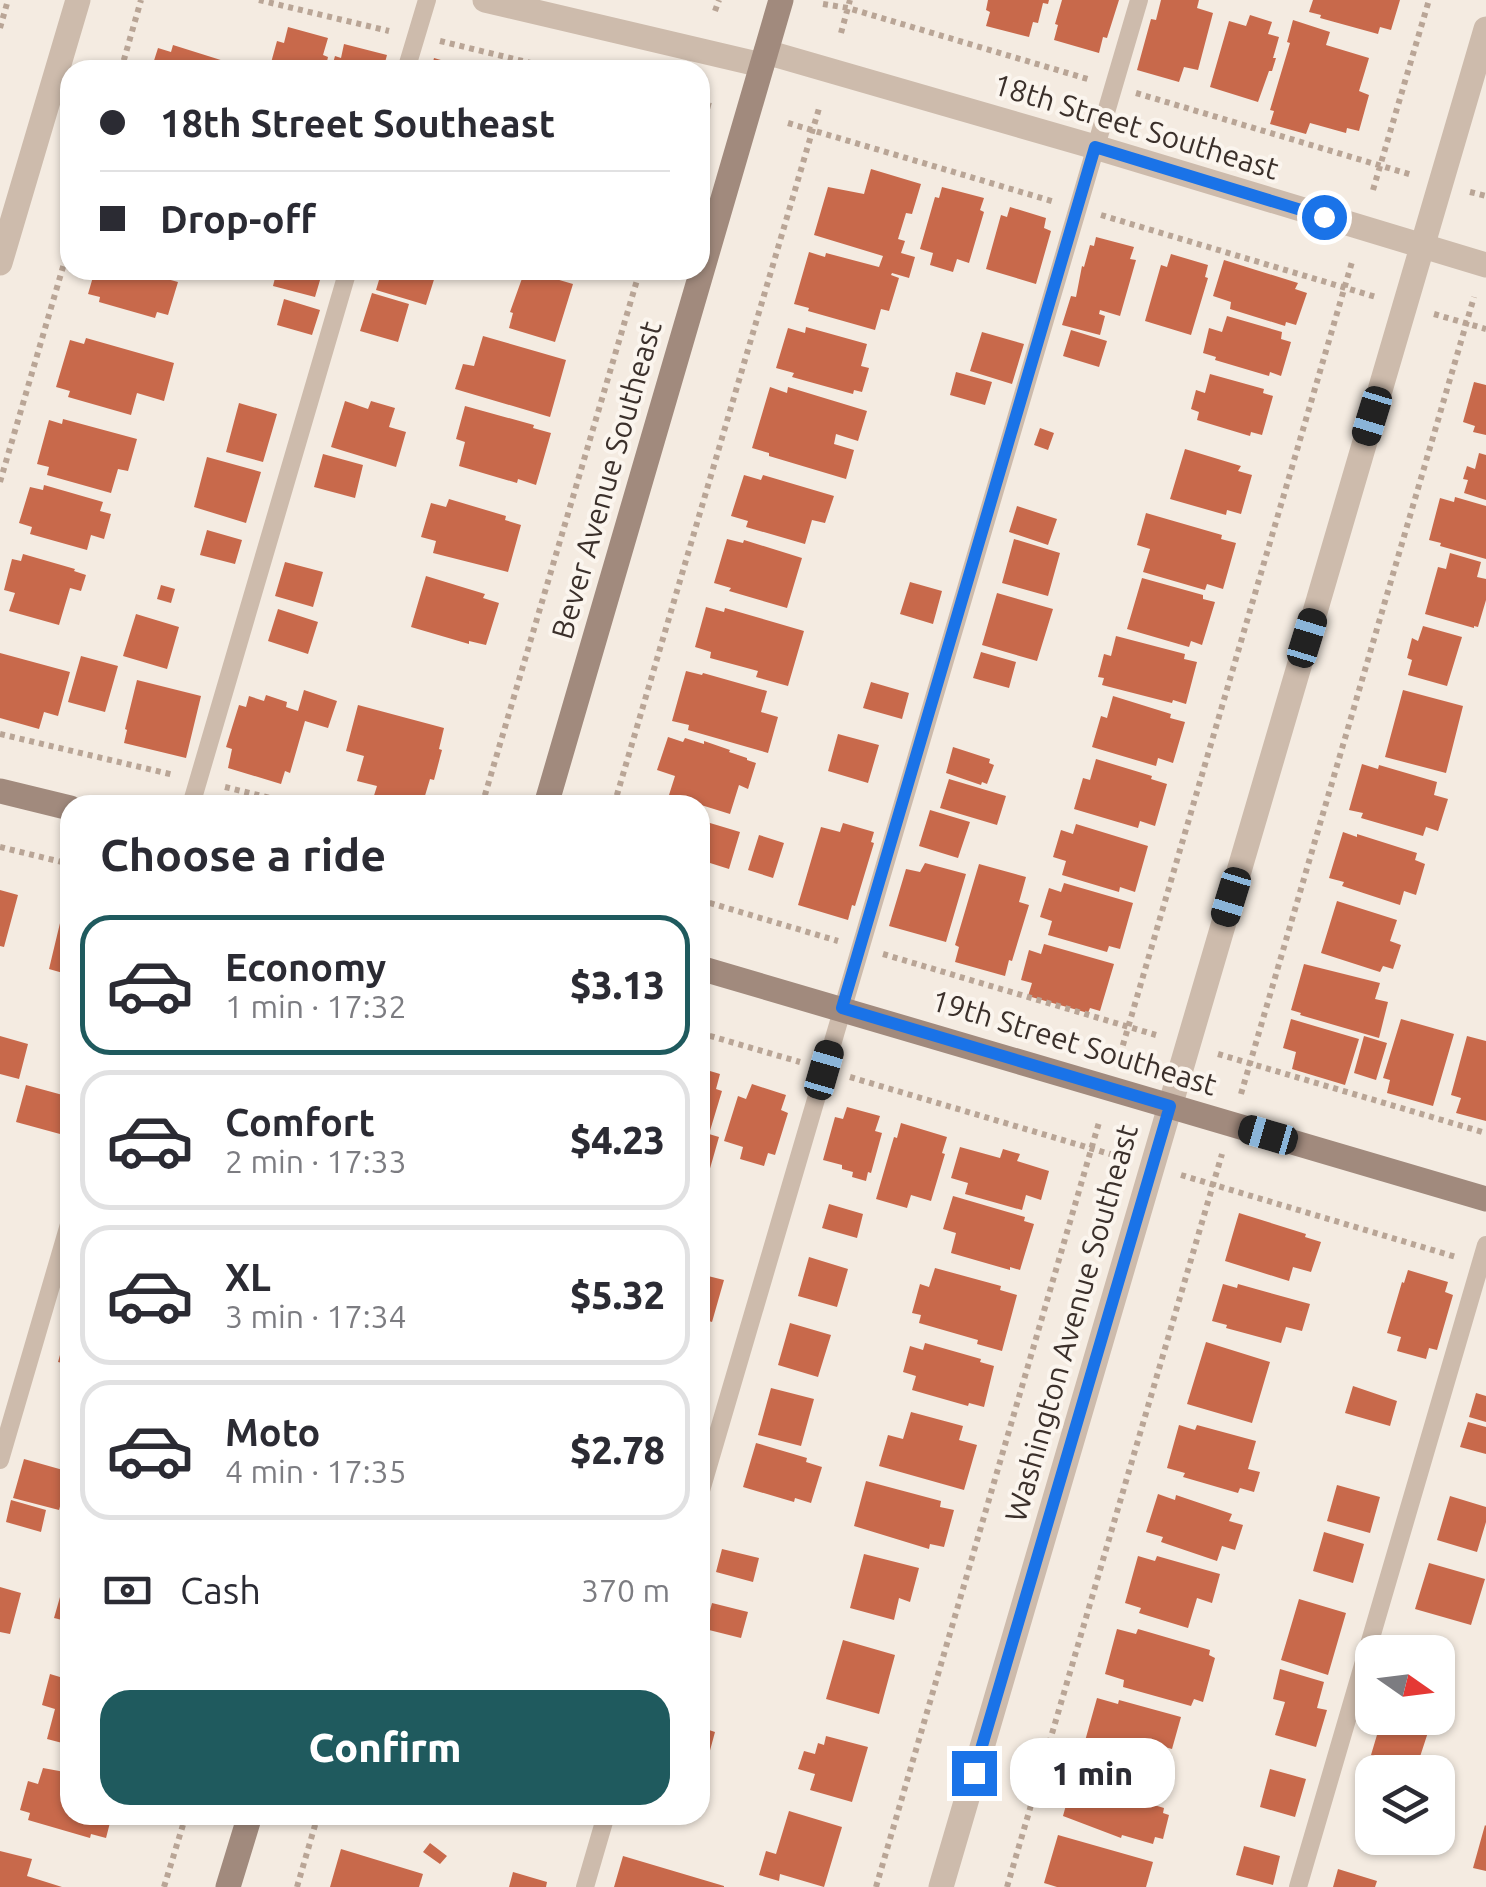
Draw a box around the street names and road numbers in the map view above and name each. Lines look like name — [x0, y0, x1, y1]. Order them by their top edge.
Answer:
street label: 18th Street Southeast — [990, 66, 1283, 186]
street label: Bever Avenue Southeast — [544, 317, 668, 643]
street label: 19th Street Southeast — [928, 982, 1221, 1102]
street label: Washington Avenue Southeast — [998, 1120, 1144, 1525]

